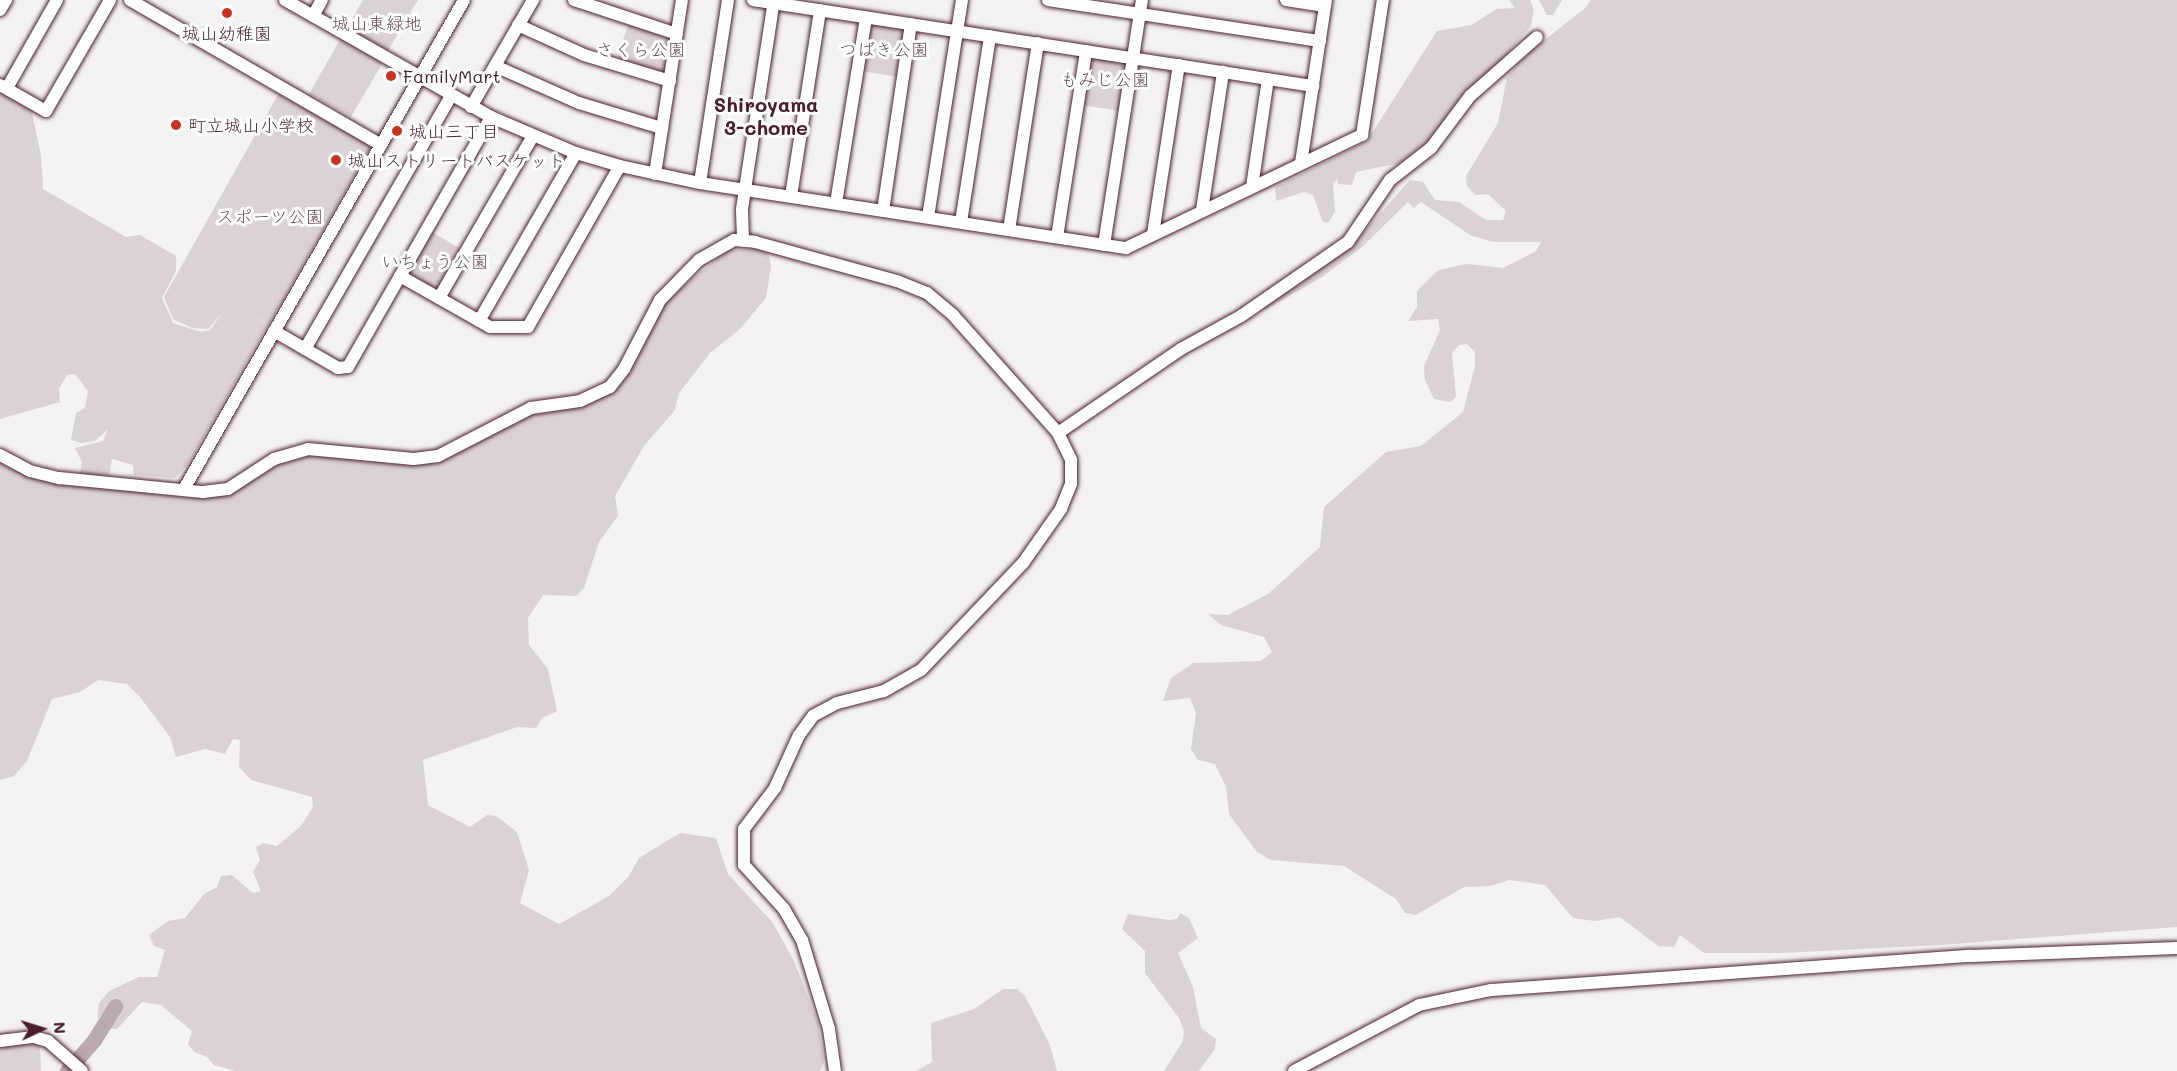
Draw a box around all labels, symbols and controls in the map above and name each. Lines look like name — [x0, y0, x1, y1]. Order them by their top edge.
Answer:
marker: 城山幼稚園 — [220, 6, 234, 20]
park label: 城山東緑地 — [332, 12, 422, 34]
place label: 城山幼稚園 — [182, 22, 272, 44]
park label: さくら公園 — [596, 38, 686, 60]
park label: つばき公園 — [839, 38, 929, 60]
place label: FamilyMart — [403, 65, 501, 87]
park label: もみじ公園 — [1060, 68, 1150, 90]
marker: FamilyMart — [384, 69, 398, 83]
district label: Shiroyama 3-chome — [714, 92, 818, 139]
place label: 町立城山小学校 — [188, 114, 314, 136]
marker: 町立城山小学校 — [169, 118, 183, 132]
place label: 城山三丁目 — [409, 120, 499, 142]
marker: 城山三丁目 — [390, 124, 404, 138]
place label: 城山ストリートバスケット — [348, 149, 564, 171]
marker: 城山ストリートバスケット — [329, 153, 343, 167]
park label: スポーツ公園 — [216, 205, 324, 227]
park label: いちょう公園 — [381, 250, 489, 272]
north arrow — [12, 999, 72, 1059]
text: N — [50, 1021, 71, 1035]

